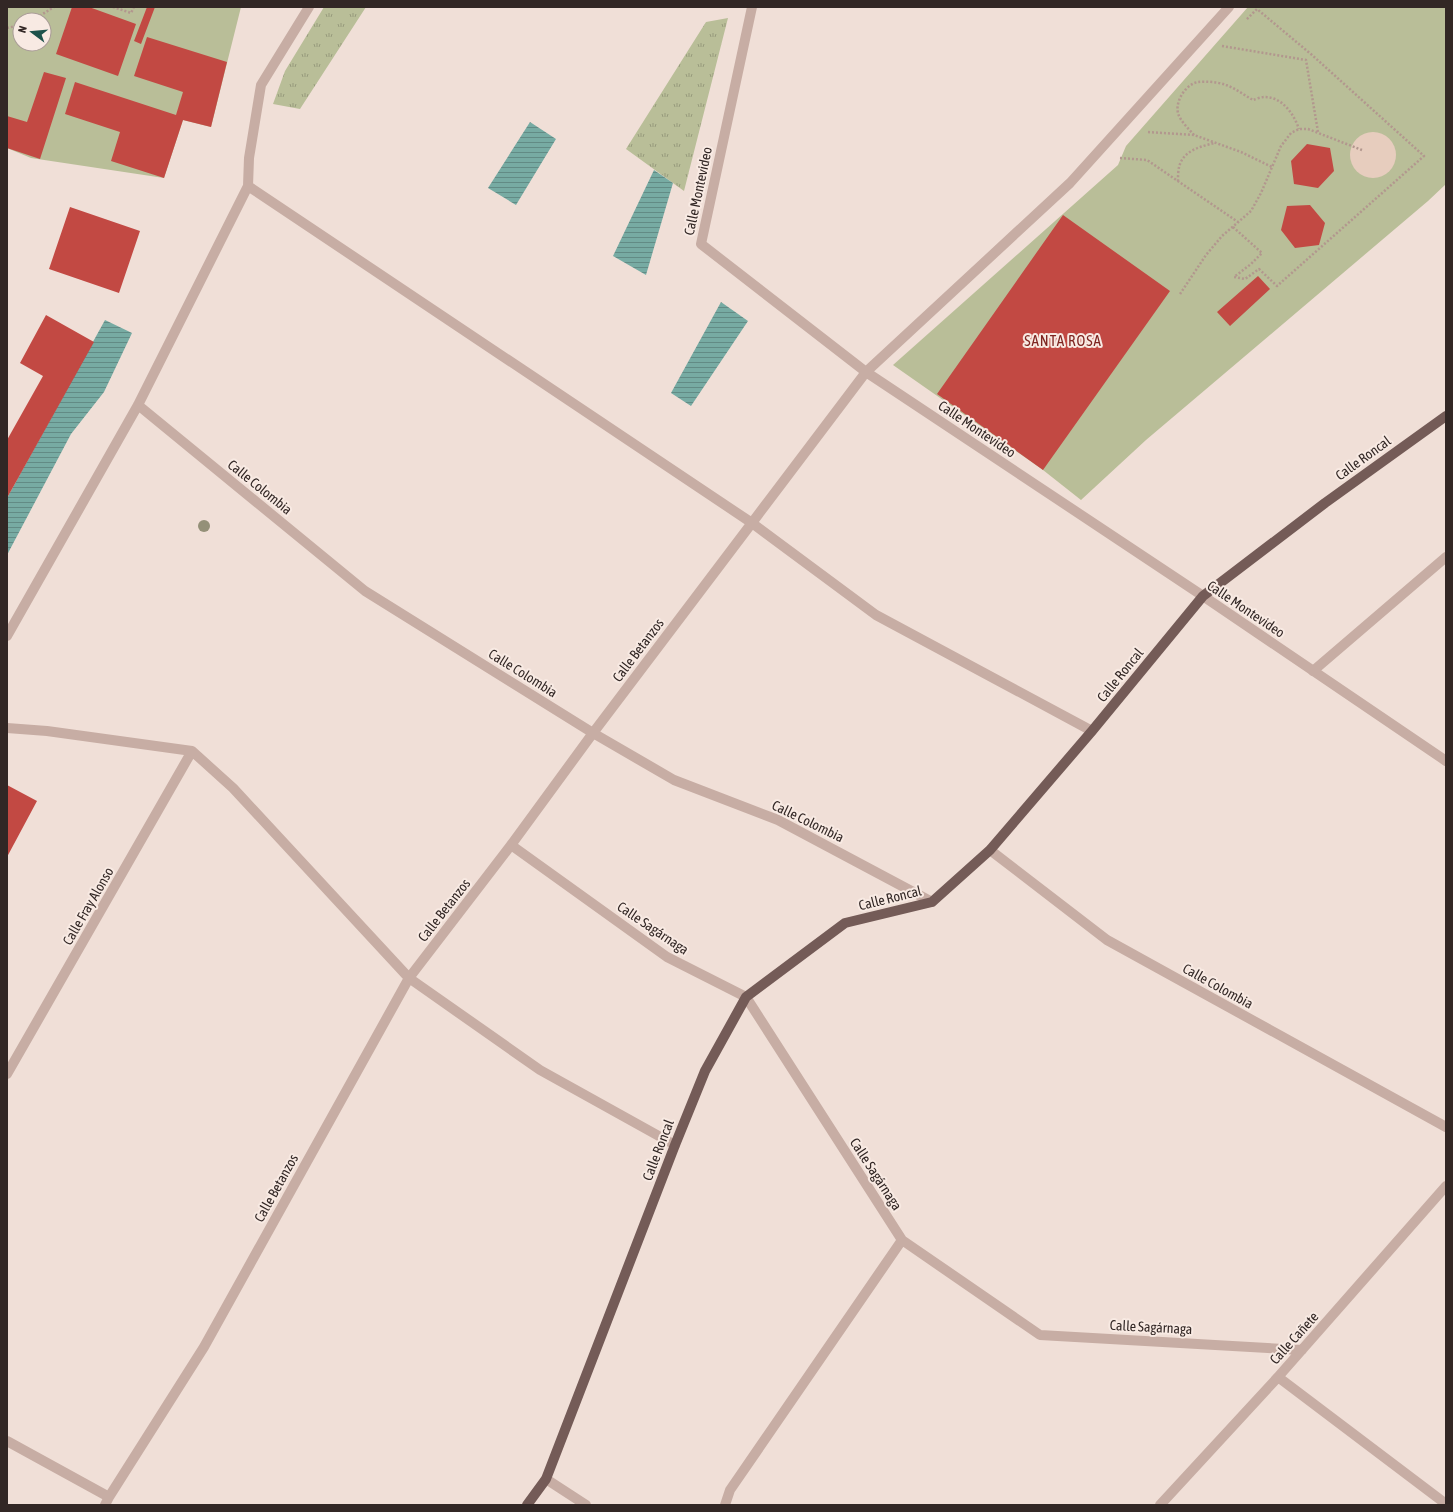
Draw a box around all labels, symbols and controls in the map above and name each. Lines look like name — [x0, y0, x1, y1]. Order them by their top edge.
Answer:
north arrow — [12, 12, 52, 52]
text: N — [16, 24, 29, 34]
street label: Calle Montevideo — [681, 145, 715, 237]
district label: SANTA ROSA — [1024, 332, 1102, 349]
street label: Calle Montevideo — [935, 397, 1019, 461]
street label: Calle Roncal — [1332, 433, 1394, 483]
street label: Calle Colombia — [225, 456, 295, 518]
street label: Calle Montevideo — [1204, 577, 1288, 641]
street label: Calle Betanzos — [609, 615, 667, 685]
street label: Calle Roncal — [1094, 645, 1147, 705]
street label: Calle Colombia — [486, 646, 560, 700]
street label: Calle Colombia — [770, 797, 846, 845]
street label: Calle Fray Alonso — [59, 864, 117, 948]
street label: Calle Betanzos — [415, 875, 473, 945]
street label: Calle Roncal — [857, 882, 923, 914]
street label: Calle Sagárnaga — [614, 898, 692, 958]
street label: Calle Colombia — [1180, 960, 1256, 1012]
street label: Calle Roncal — [639, 1117, 677, 1183]
street label: Calle Sagárnaga — [847, 1135, 905, 1213]
street label: Calle Betanzos — [251, 1151, 301, 1225]
street label: Calle Cañete — [1266, 1309, 1322, 1367]
street label: Calle Sagárnaga — [1109, 1317, 1193, 1337]

